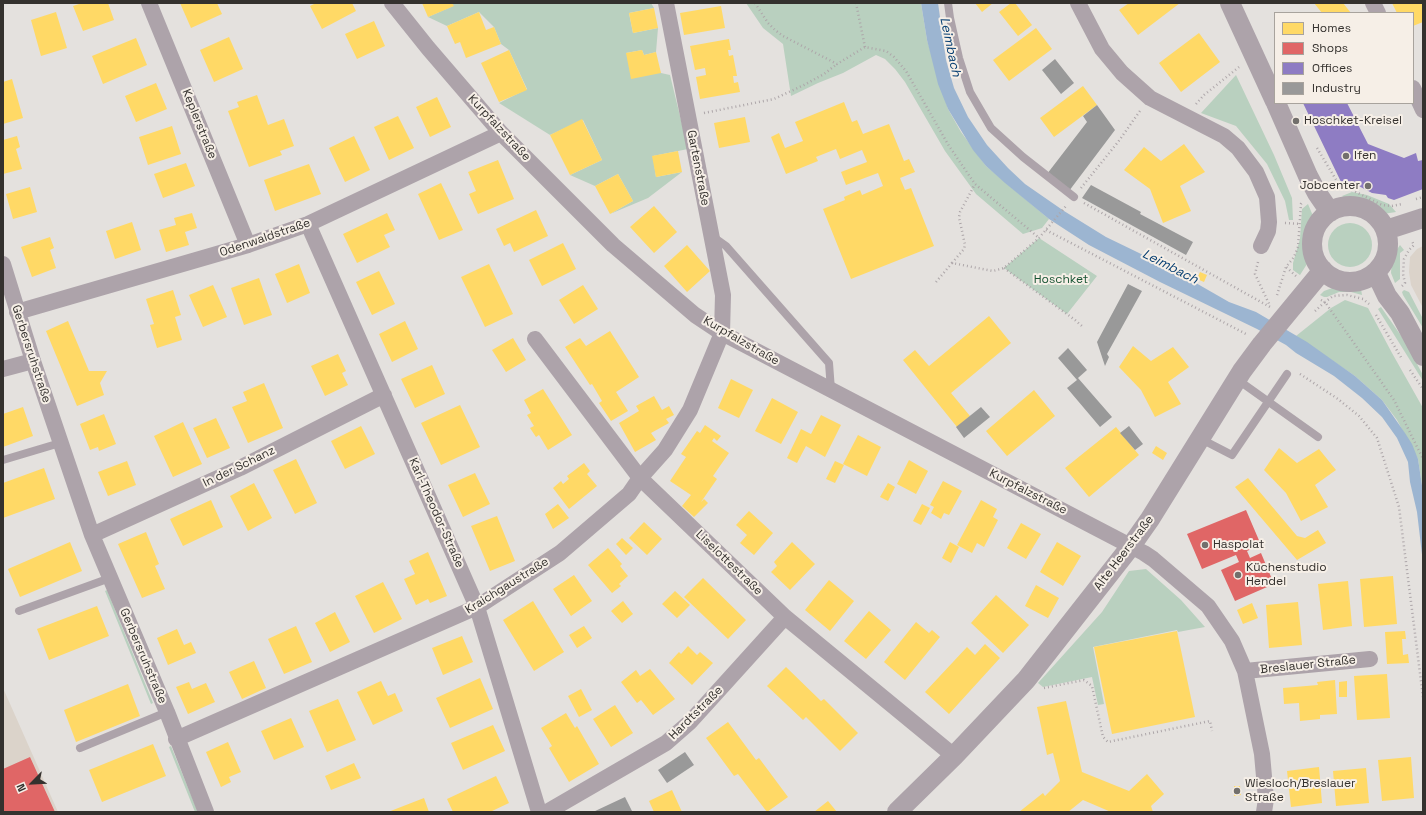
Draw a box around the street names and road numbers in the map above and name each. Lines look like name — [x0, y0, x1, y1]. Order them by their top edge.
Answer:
street label: Keplerstraße — [178, 87, 220, 161]
street label: Kurpfalzstraße — [465, 92, 533, 164]
street label: Gartenstraße — [684, 129, 712, 207]
street label: Odenwaldstraße — [218, 216, 312, 260]
street label: Gerbersruhstraße — [8, 303, 54, 405]
street label: Kurpfalzstraße — [700, 313, 782, 369]
street label: In der Schanz — [201, 443, 277, 491]
street label: Karl-Theodor-Straße — [405, 456, 467, 570]
street label: Kurpfalzstraße — [987, 466, 1069, 518]
street label: Alte Heerstraße — [1091, 513, 1157, 593]
street label: Liselottestraße — [693, 527, 765, 599]
street label: Kraichgaustraße — [463, 555, 551, 617]
street label: Gerbersruhstraße — [116, 606, 170, 706]
street label: Breslauer Straße — [1259, 653, 1357, 677]
street label: Hardtstraße — [666, 683, 726, 743]

